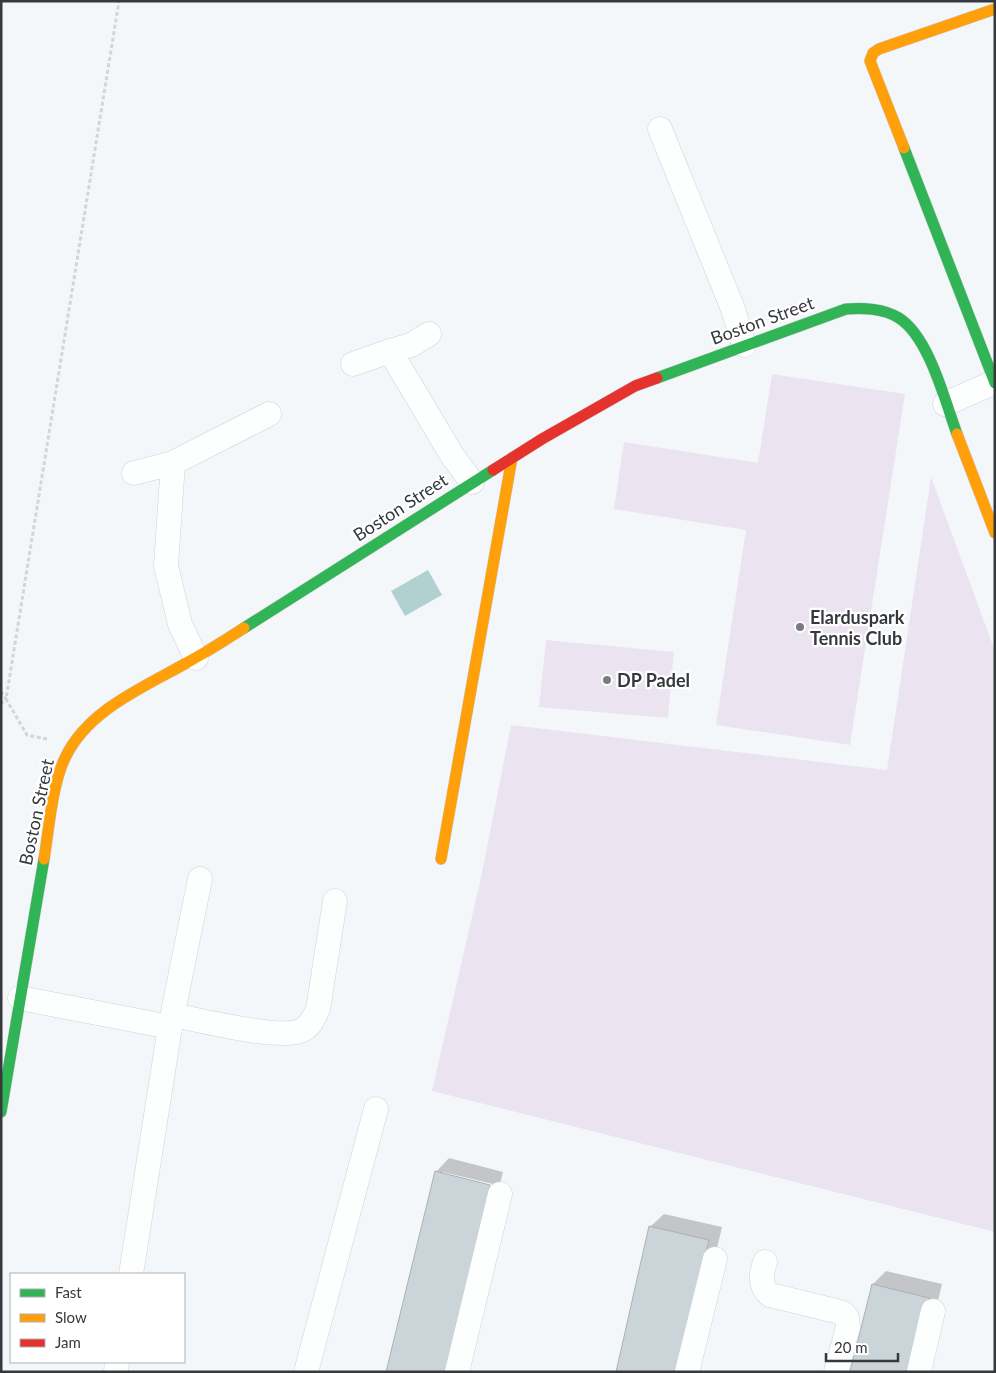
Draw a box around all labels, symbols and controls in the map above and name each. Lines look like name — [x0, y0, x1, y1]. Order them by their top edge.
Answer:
street label: Boston Street — [707, 291, 817, 349]
street label: Boston Street — [349, 468, 452, 546]
place label: Elarduspark Tennis Club — [810, 606, 905, 649]
marker: Elarduspark Tennis Club — [794, 621, 806, 633]
place label: DP Padel — [617, 669, 690, 691]
marker: DP Padel — [601, 674, 613, 686]
street label: Boston Street — [14, 756, 58, 867]
legend — [10, 1273, 185, 1363]
text: Fast — [55, 1283, 82, 1301]
text: Slow — [55, 1308, 87, 1326]
scale bar — [826, 1330, 898, 1362]
text: Jam — [55, 1333, 81, 1351]
text: 20 m — [834, 1338, 868, 1356]

